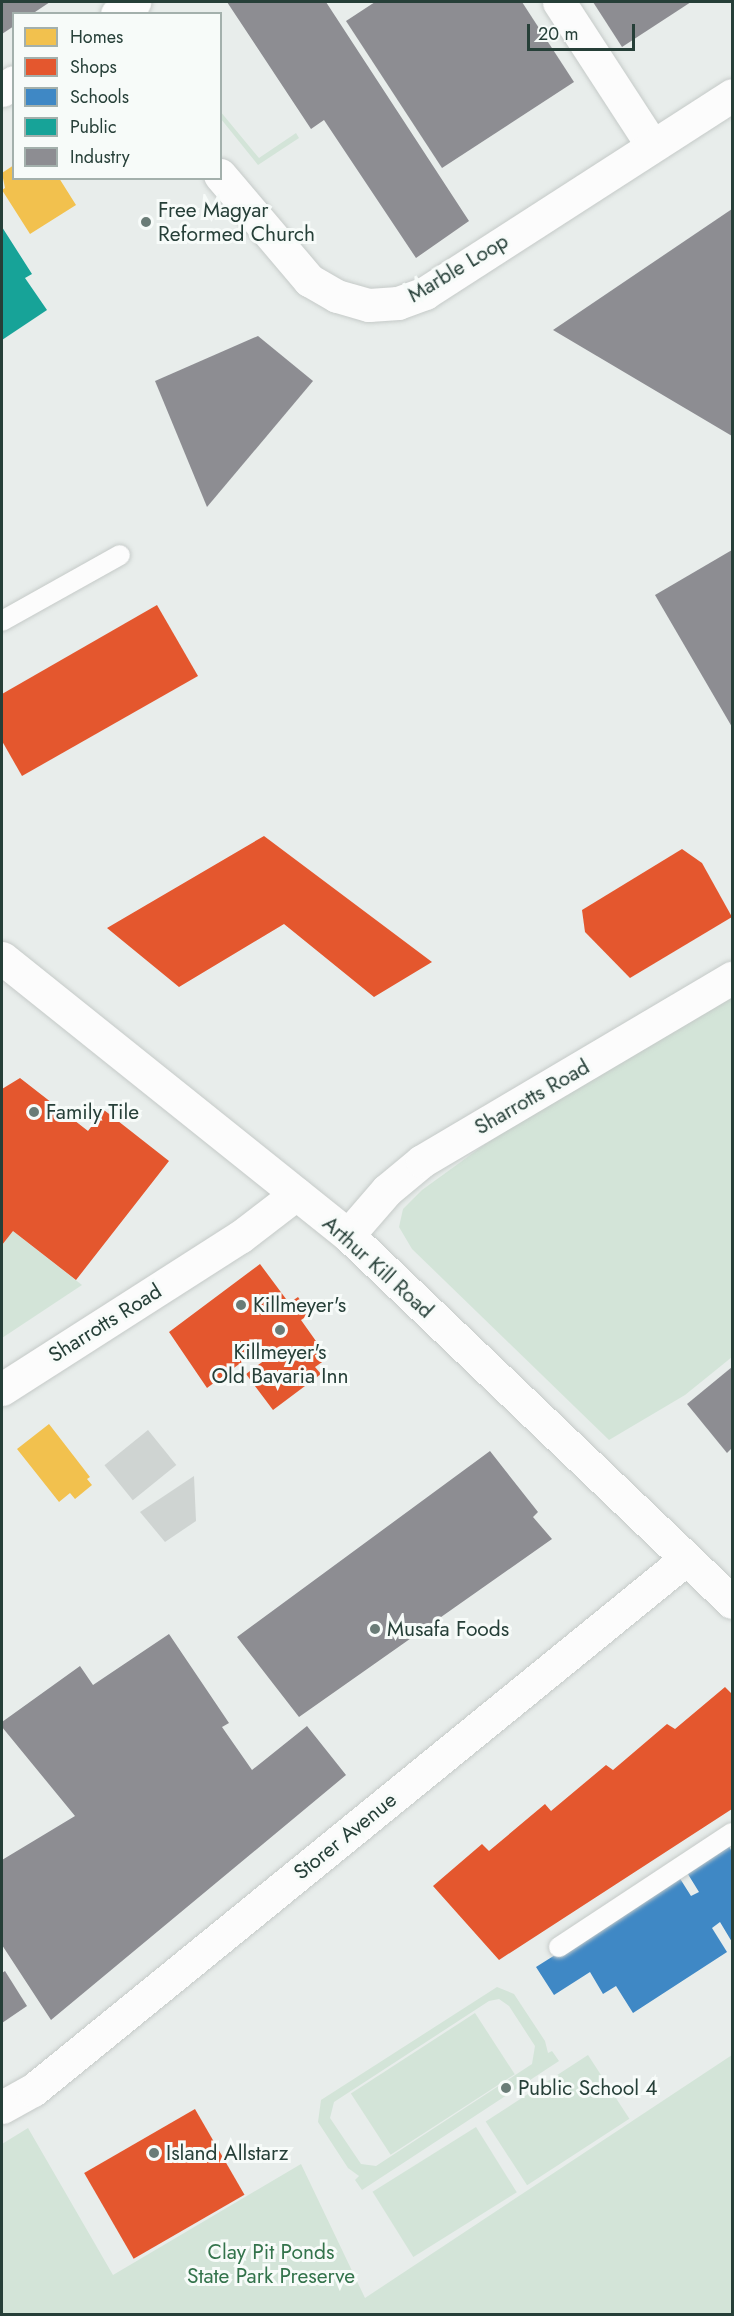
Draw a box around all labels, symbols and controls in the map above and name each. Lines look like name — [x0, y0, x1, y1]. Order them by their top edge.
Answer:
legend — [12, 12, 222, 180]
scale bar — [530, 12, 638, 50]
text: 20 m — [538, 21, 578, 47]
text: Homes — [70, 24, 123, 50]
text: Shops — [70, 54, 117, 80]
text: Schools — [70, 84, 129, 110]
text: Public — [70, 114, 117, 140]
text: Industry — [70, 144, 130, 170]
place label: Free Magyar Reformed Church — [158, 197, 315, 247]
marker: Free Magyar Reformed Church — [139, 215, 153, 229]
street label: Marble Loop — [403, 228, 513, 308]
street label: Sharrotts Road — [470, 1054, 594, 1140]
place label: Family Tile — [46, 1099, 139, 1125]
marker: Family Tile — [27, 1105, 41, 1119]
street label: Arthur Kill Road — [317, 1211, 439, 1323]
street label: Sharrotts Road — [44, 1278, 166, 1368]
place label: Killmeyer's — [253, 1292, 346, 1318]
marker: Killmeyer's — [234, 1298, 248, 1312]
marker: Killmeyer's Old Bavaria Inn — [273, 1323, 287, 1337]
place label: Killmeyer's Old Bavaria Inn — [211, 1339, 349, 1389]
place label: Musafa Foods — [387, 1616, 509, 1642]
marker: Musafa Foods — [368, 1622, 382, 1636]
street label: Storer Avenue — [289, 1787, 401, 1885]
place label: Public School 4 — [518, 2075, 658, 2101]
marker: Public School 4 — [499, 2081, 513, 2095]
place label: Island Allstarz — [166, 2140, 288, 2166]
marker: Island Allstarz — [147, 2146, 161, 2160]
park label: Clay Pit Ponds State Park Preserve — [187, 2239, 355, 2289]

